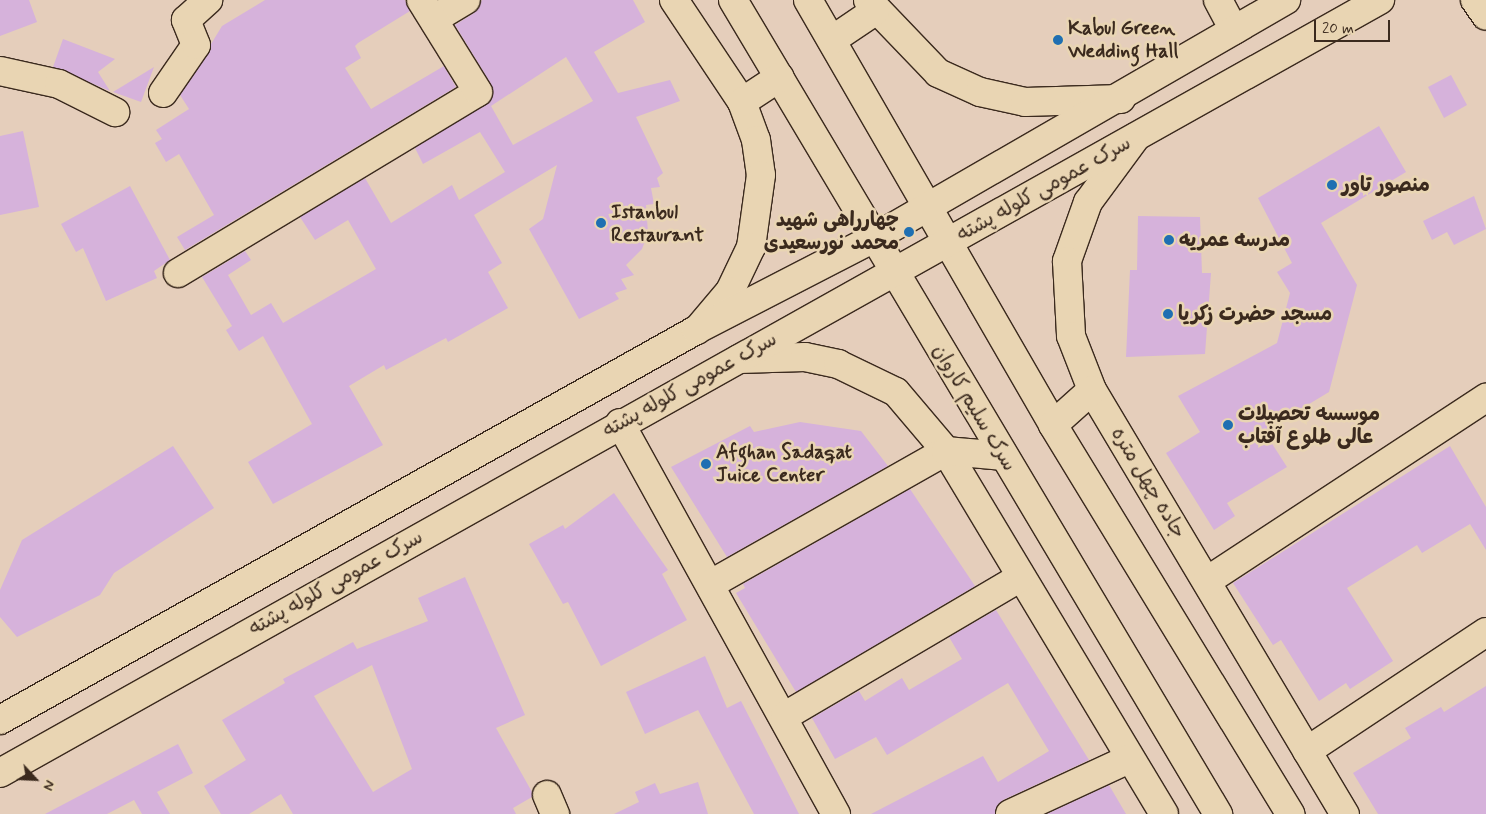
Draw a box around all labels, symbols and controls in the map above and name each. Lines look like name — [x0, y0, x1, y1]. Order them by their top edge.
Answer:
scale bar — [1316, 10, 1392, 42]
place label: Kabul Green Wedding Hall — [1068, 16, 1177, 63]
text: 20 m — [1322, 19, 1354, 39]
marker: Kabul Green Wedding Hall — [1052, 34, 1064, 46]
street label: سرک عمومی کلوله پشته — [953, 131, 1135, 247]
place label: منصور تاور — [1342, 173, 1430, 197]
marker: منصور تاور — [1326, 179, 1338, 191]
place label: Istanbul Restaurant — [611, 200, 704, 247]
place label: چهارراهی شهید محمد نورسعیدی — [764, 208, 899, 255]
marker: Istanbul Restaurant — [595, 217, 607, 229]
marker: چهارراهی شهید محمد نورسعیدی — [903, 226, 915, 238]
place label: مدرسه عمریه — [1179, 228, 1290, 252]
marker: مدرسه عمریه — [1163, 234, 1175, 246]
place label: مسجد حضرت زکریا — [1178, 302, 1332, 326]
marker: مسجد حضرت زکریا — [1162, 308, 1174, 320]
street label: سرک عمومی کلوله پشته — [599, 327, 781, 443]
street label: سرک سلیم کاروان — [927, 340, 1021, 476]
place label: موسسه تحصیلات عالی طلوع آفتاب — [1238, 402, 1380, 449]
marker: موسسه تحصیلات عالی طلوع آفتاب — [1222, 419, 1234, 431]
street label: جاده چهل متره — [1105, 423, 1191, 543]
place label: Afghan Sadaqat Juice Center — [716, 440, 857, 487]
marker: Afghan Sadaqat Juice Center — [700, 458, 712, 470]
street label: سرک عمومی کلوله پشته — [245, 525, 427, 641]
north arrow — [10, 754, 60, 804]
text: N — [38, 777, 59, 793]

